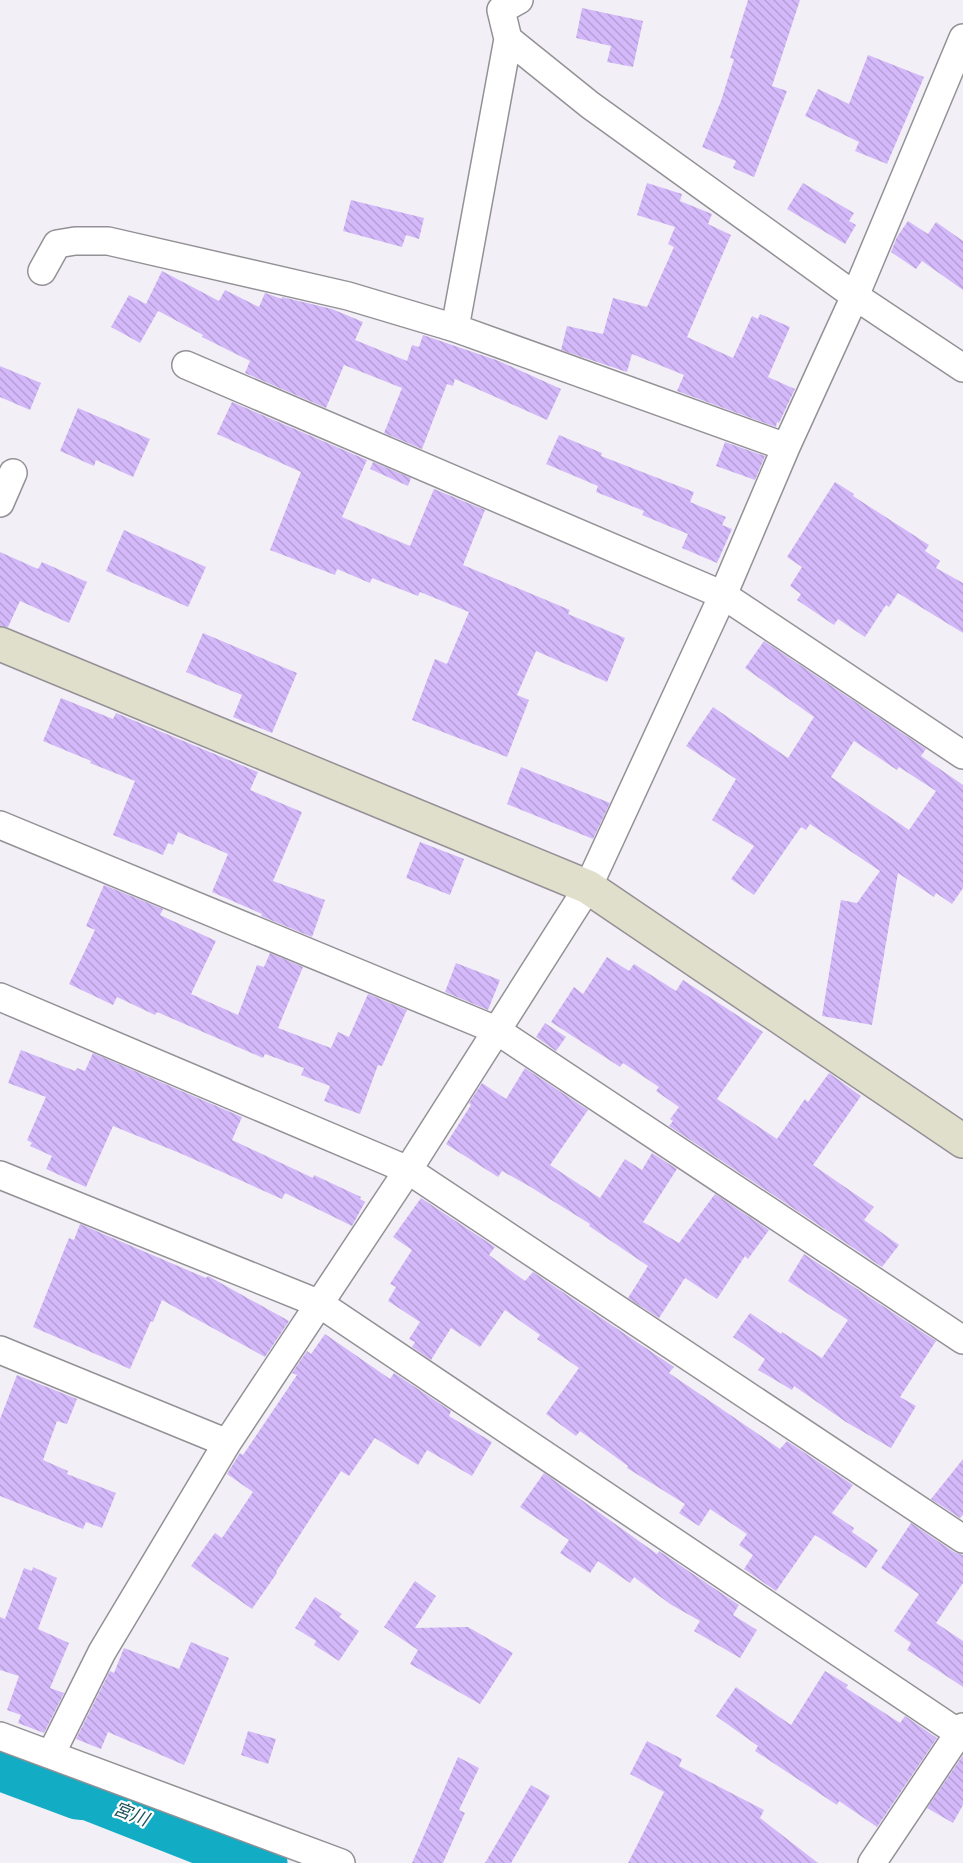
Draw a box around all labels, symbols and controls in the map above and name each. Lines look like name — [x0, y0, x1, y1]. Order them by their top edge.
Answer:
water label: 宮川 — [110, 1797, 154, 1831]

